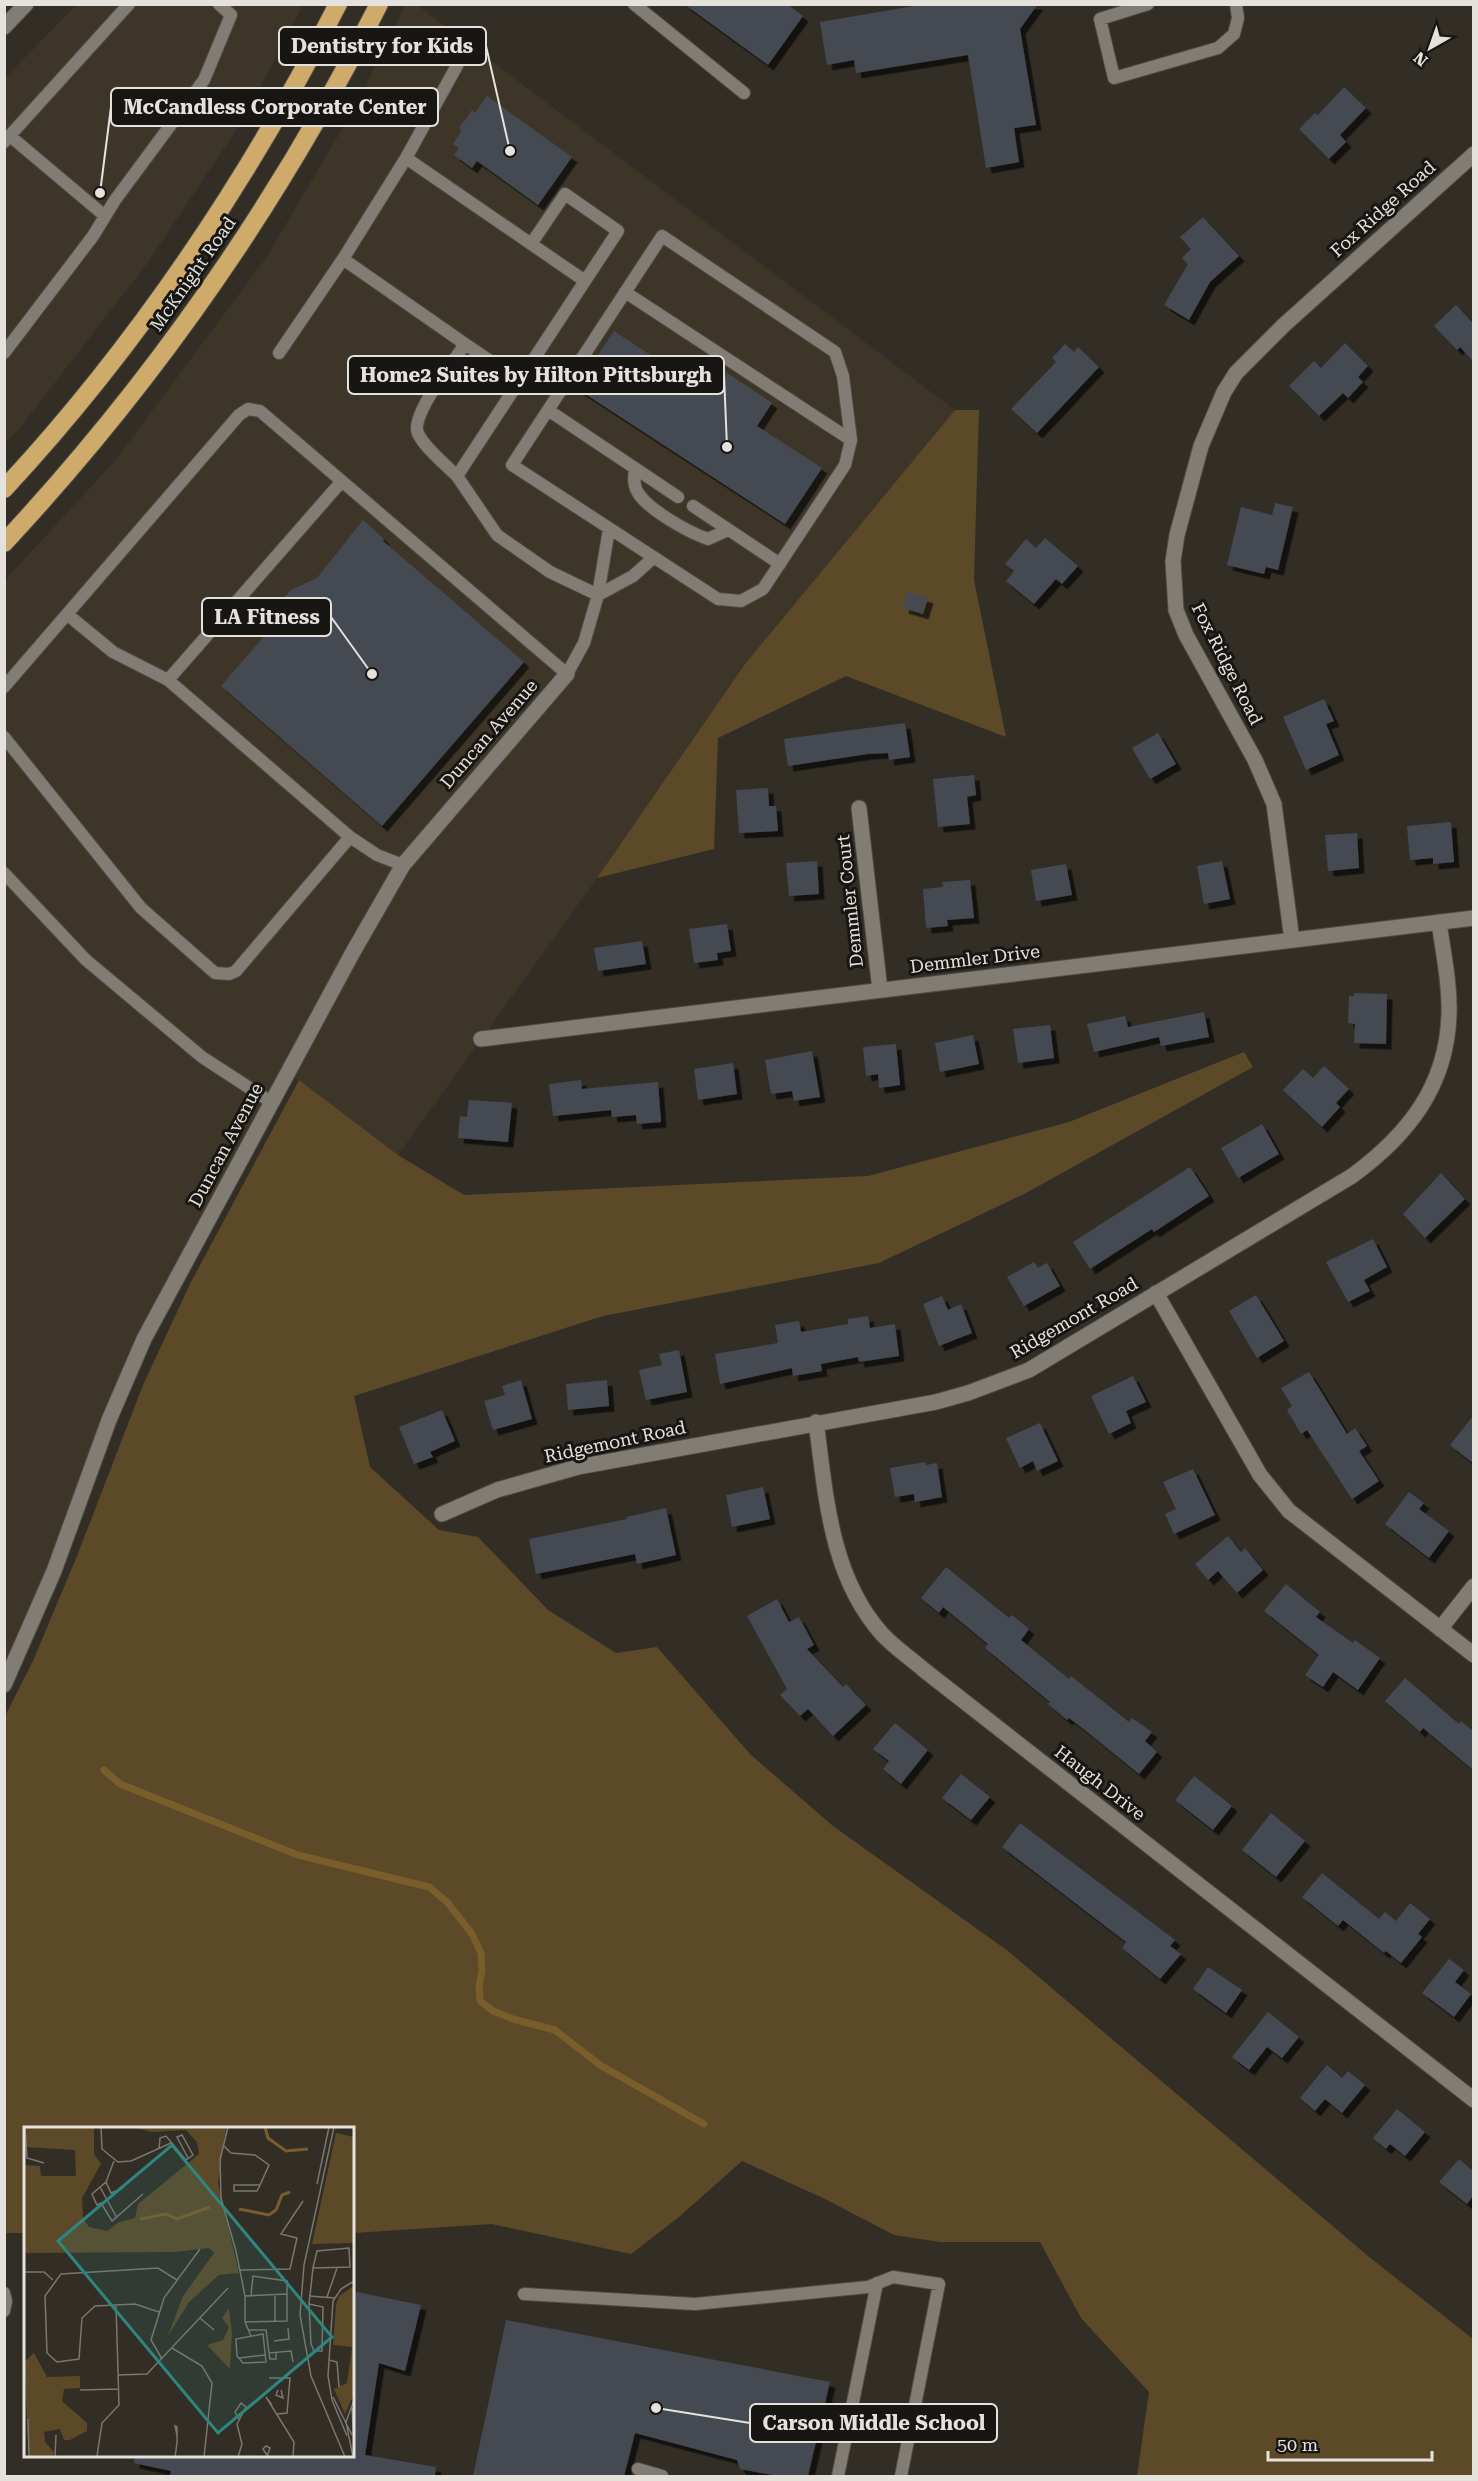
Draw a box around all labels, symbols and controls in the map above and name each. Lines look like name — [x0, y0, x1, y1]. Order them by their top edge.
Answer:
north arrow — [1400, 18, 1460, 78]
callout: Dentistry for Kids — [279, 27, 486, 65]
text: Dentistry for Kids — [291, 34, 473, 58]
text: N — [1410, 48, 1432, 70]
callout: McCandless Corporate Center — [111, 88, 438, 126]
text: McCandless Corporate Center — [123, 95, 427, 119]
street label: Fox Ridge Road — [1326, 156, 1440, 261]
street label: McKnight Road — [145, 212, 240, 335]
callout: Home2 Suites by Hilton Pittsburgh — [348, 356, 724, 394]
text: Home2 Suites by Hilton Pittsburgh — [360, 363, 713, 387]
callout: LA Fitness — [202, 598, 331, 636]
street label: Fox Ridge Road — [1188, 599, 1267, 729]
text: LA Fitness — [214, 605, 320, 629]
street label: Duncan Avenue — [436, 675, 542, 792]
street label: Demmler Court — [832, 833, 867, 969]
street label: Demmler Drive — [909, 940, 1041, 977]
street label: Duncan Avenue — [184, 1079, 267, 1210]
street label: Ridgemont Road — [1006, 1272, 1142, 1363]
street label: Ridgemont Road — [542, 1416, 688, 1467]
street label: Haugh Drive — [1051, 1741, 1150, 1825]
inset map — [24, 2127, 354, 2457]
callout: Carson Middle School — [750, 2404, 997, 2442]
text: Carson Middle School — [763, 2411, 986, 2435]
scale bar — [1268, 2424, 1432, 2462]
text: 50 m — [1277, 2434, 1318, 2455]

